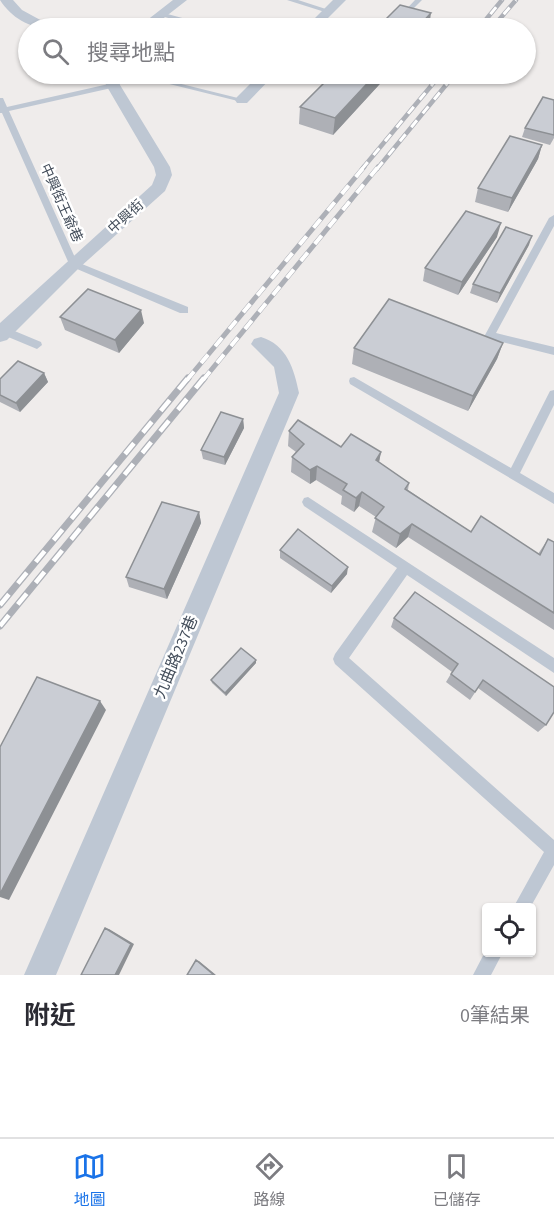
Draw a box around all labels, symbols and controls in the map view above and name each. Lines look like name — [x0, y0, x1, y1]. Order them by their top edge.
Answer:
search box — [18, 18, 536, 84]
icon: search — [39, 35, 72, 68]
text: 搜尋地點 — [87, 37, 175, 69]
street label: 中興街王爺巷 — [35, 161, 87, 245]
street label: 中興街 — [104, 196, 148, 238]
street label: 九曲路237巷 — [149, 612, 203, 702]
map controls — [482, 903, 536, 957]
button: locate — [482, 903, 536, 957]
text: 附近 — [24, 997, 76, 1034]
text: 0筆結果 — [460, 1002, 530, 1030]
tab: 地圖 — [73, 1150, 106, 1211]
tab: 路線 — [253, 1150, 286, 1211]
tab: 已儲存 — [433, 1150, 481, 1211]

